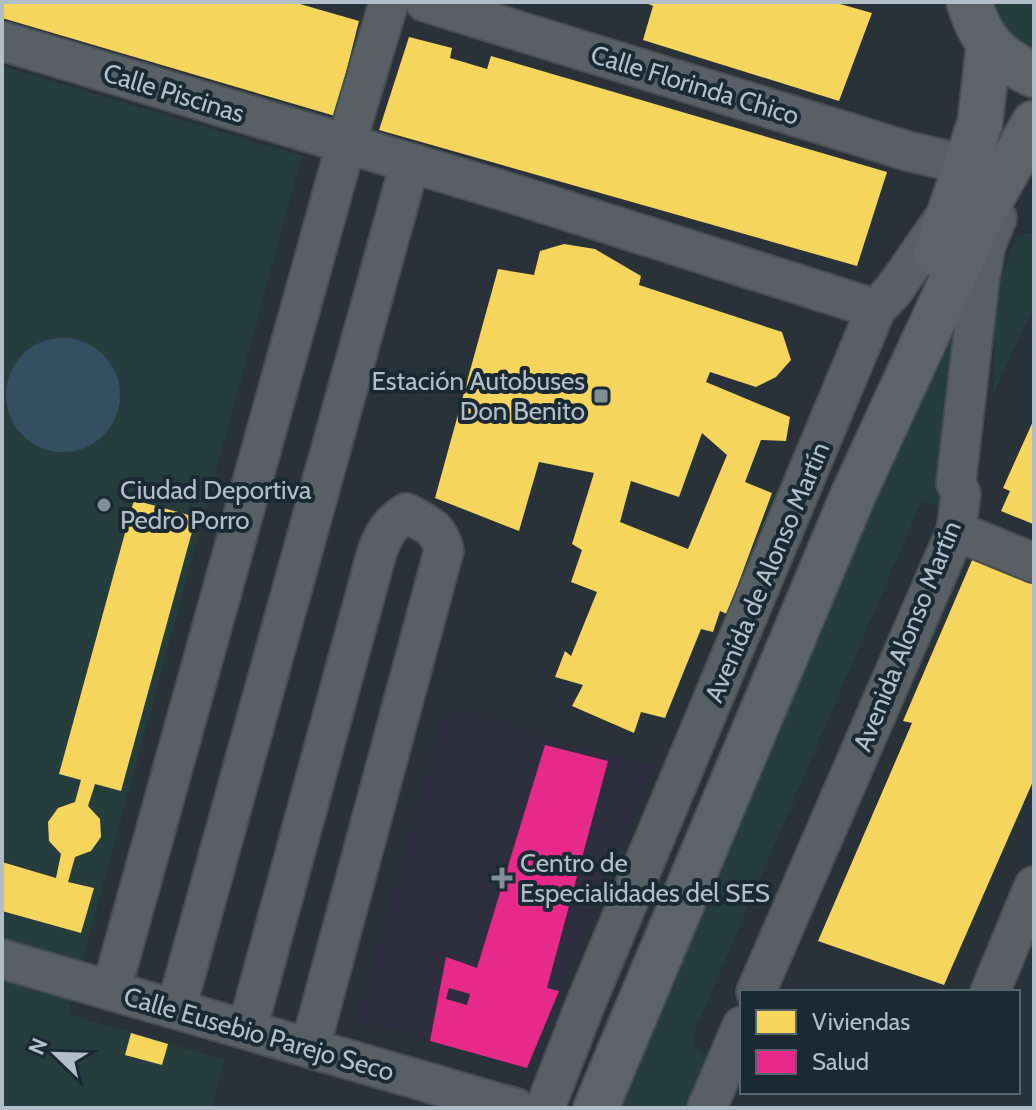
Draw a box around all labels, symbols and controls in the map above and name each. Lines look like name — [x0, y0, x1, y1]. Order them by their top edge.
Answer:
street label: Calle Florinda Chico — [587, 38, 803, 132]
street label: Calle Piscinas — [100, 56, 249, 130]
place label: Estación Autobuses Don Benito — [372, 365, 585, 427]
marker: Estación Autobuses Don Benito — [592, 387, 610, 405]
street label: Avenida de Alonso Martín — [698, 437, 836, 707]
place label: Ciudad Deportiva Pedro Porro — [120, 474, 312, 536]
marker: Ciudad Deportiva Pedro Porro — [95, 496, 113, 514]
street label: Avenida Alonso Martín — [846, 516, 968, 756]
place label: Centro de Especialidades del SES — [520, 847, 770, 909]
marker: Centro de Especialidades del SES — [491, 867, 513, 889]
street label: Calle Eusebio Parejo Seco — [120, 980, 398, 1088]
legend — [740, 990, 1020, 1094]
text: Viviendas — [812, 1007, 910, 1036]
north arrow — [16, 1014, 96, 1094]
text: N — [23, 1034, 54, 1059]
text: Salud — [812, 1047, 869, 1076]

